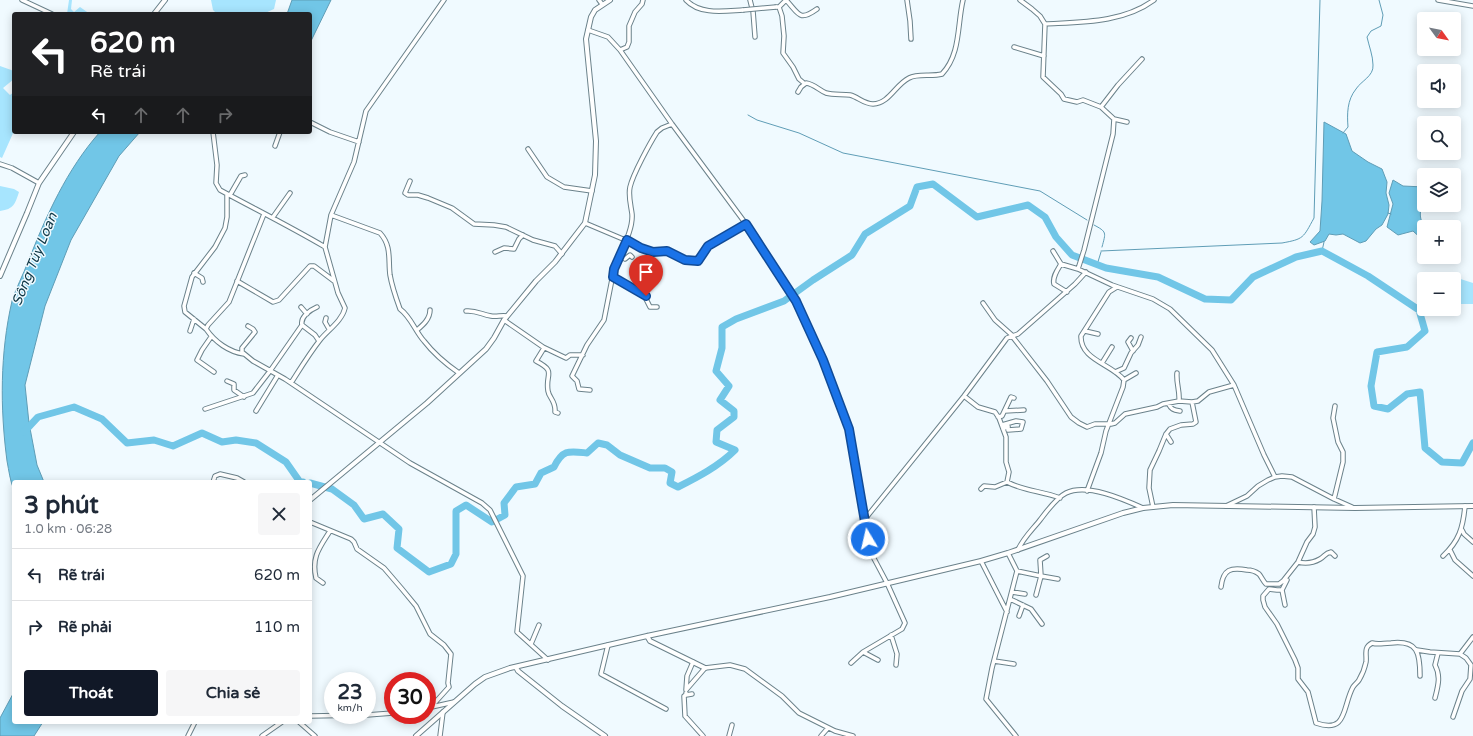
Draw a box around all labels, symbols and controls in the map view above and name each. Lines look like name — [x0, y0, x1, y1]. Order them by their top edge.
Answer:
north arrow — [1417, 12, 1461, 56]
map controls — [1417, 12, 1461, 316]
text: 620 m — [90, 26, 176, 60]
icon: left — [24, 28, 76, 80]
text: Rẽ trái — [90, 60, 146, 82]
button: sound — [1417, 64, 1461, 108]
icon: left — [88, 104, 110, 126]
icon: ahead — [130, 104, 152, 126]
icon: ahead — [172, 104, 194, 126]
icon: right — [214, 104, 236, 126]
button: search — [1417, 116, 1461, 160]
button: layers — [1417, 168, 1461, 212]
water label: Sông Túy Loan — [8, 210, 61, 308]
button: + — [1417, 220, 1461, 264]
pin — [629, 255, 663, 296]
icon: arrive — [635, 261, 657, 283]
button: − — [1417, 272, 1461, 316]
text: 3 phút — [24, 491, 99, 520]
button: close — [258, 493, 300, 535]
position arrow — [847, 518, 889, 560]
text: 1.0 km · 06:28 — [24, 521, 112, 537]
icon: left — [24, 564, 46, 586]
text: Rẽ trái — [58, 566, 105, 584]
text: 620 m — [254, 566, 300, 584]
icon: right — [24, 616, 46, 638]
text: Rẽ phải — [58, 618, 112, 636]
text: 110 m — [254, 618, 300, 636]
button: Thoát — [24, 670, 158, 716]
button: Chia sẻ — [166, 670, 300, 716]
speed limit sign: 30 — [384, 672, 436, 724]
text: 23 — [337, 681, 363, 705]
text: km/h — [337, 702, 363, 714]

